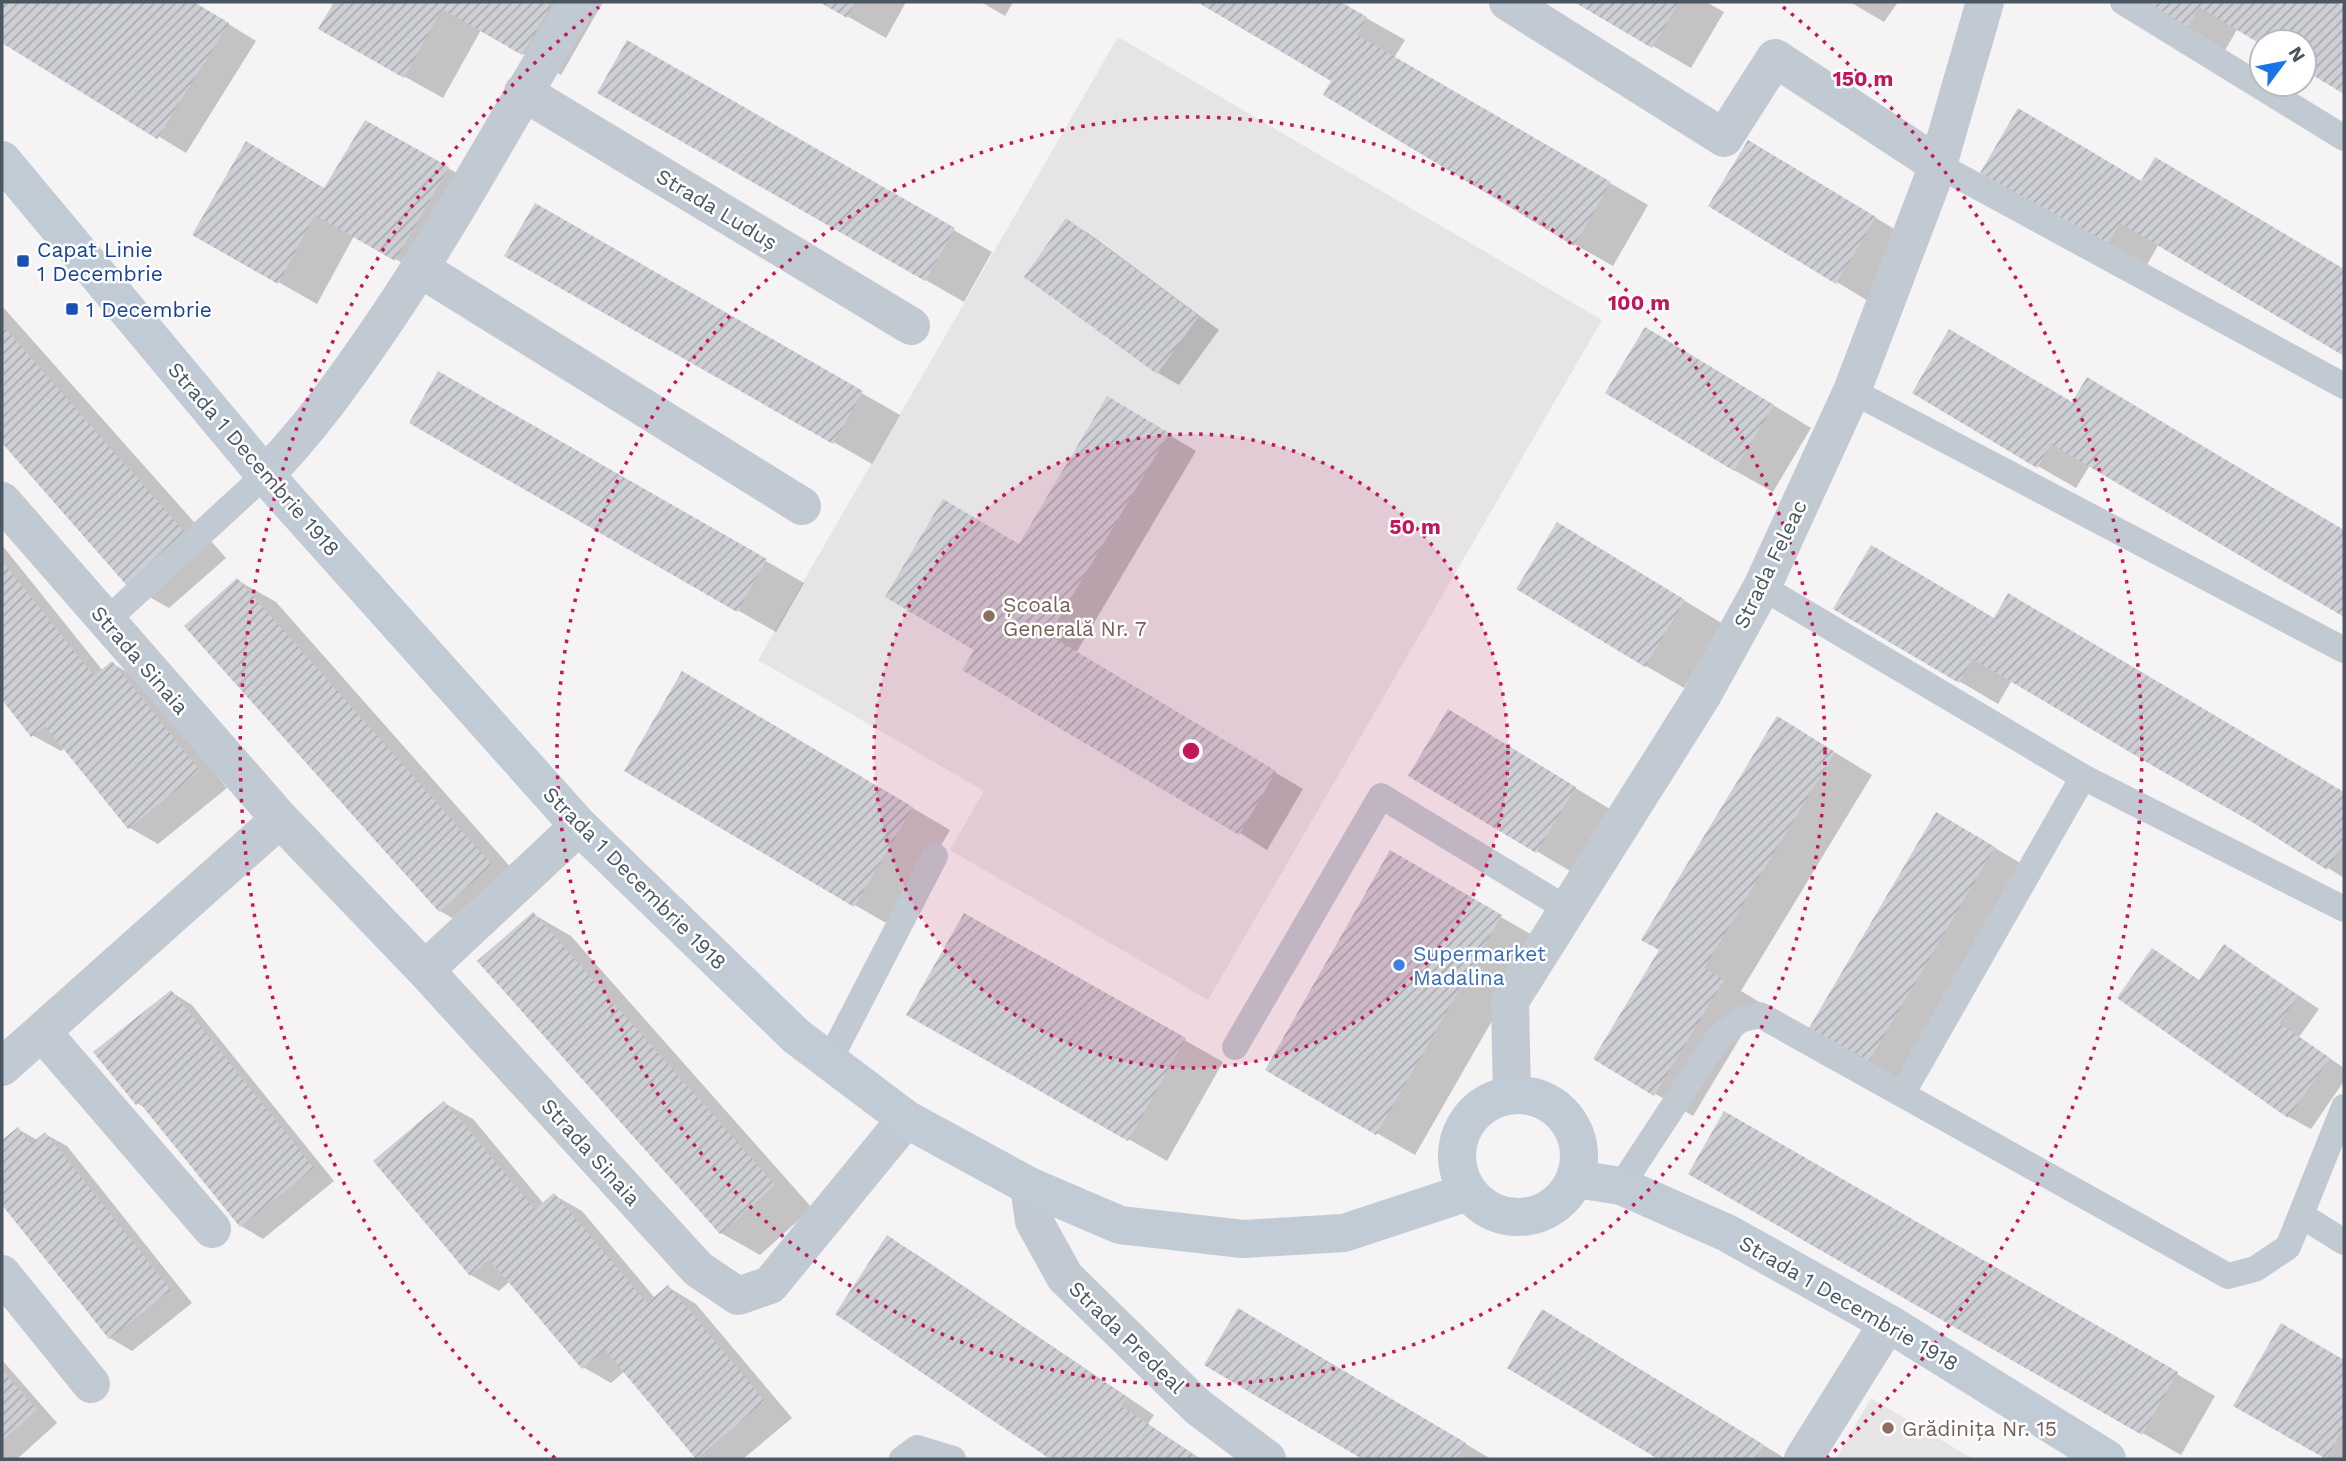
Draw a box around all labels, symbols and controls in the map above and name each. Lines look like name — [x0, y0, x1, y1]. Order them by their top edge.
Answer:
north arrow — [2248, 28, 2318, 98]
text: N — [2284, 42, 2310, 66]
text: 150 m — [1833, 66, 1893, 91]
street label: Strada Luduș — [652, 163, 782, 255]
place label: Capat Linie 1 Decembrie — [37, 237, 163, 286]
marker: Capat Linie 1 Decembrie — [15, 253, 31, 269]
text: 100 m — [1608, 290, 1670, 315]
place label: 1 Decembrie — [86, 297, 212, 322]
marker: 1 Decembrie — [64, 301, 80, 317]
street label: Strada 1 Decembrie 1918 — [163, 357, 345, 561]
street label: Strada Feleac — [1728, 496, 1812, 632]
text: 50 m — [1389, 514, 1441, 539]
place label: Școala Generală Nr. 7 — [1003, 592, 1147, 641]
street label: Strada Sinaia — [86, 601, 194, 719]
marker: Școala Generală Nr. 7 — [981, 608, 997, 624]
centre of rings — [1179, 739, 1203, 763]
street label: Strada 1 Decembrie 1918 — [538, 781, 732, 975]
place label: Supermarket Madalina — [1413, 941, 1546, 990]
marker: Supermarket Madalina — [1391, 957, 1407, 973]
street label: Strada Sinaia — [536, 1093, 646, 1211]
street label: Strada 1 Decembrie 1918 — [1735, 1230, 1963, 1376]
street label: Strada Predeal — [1064, 1276, 1190, 1399]
place label: Grădinița Nr. 15 — [1902, 1416, 2057, 1441]
marker: Grădinița Nr. 15 — [1880, 1420, 1896, 1436]

